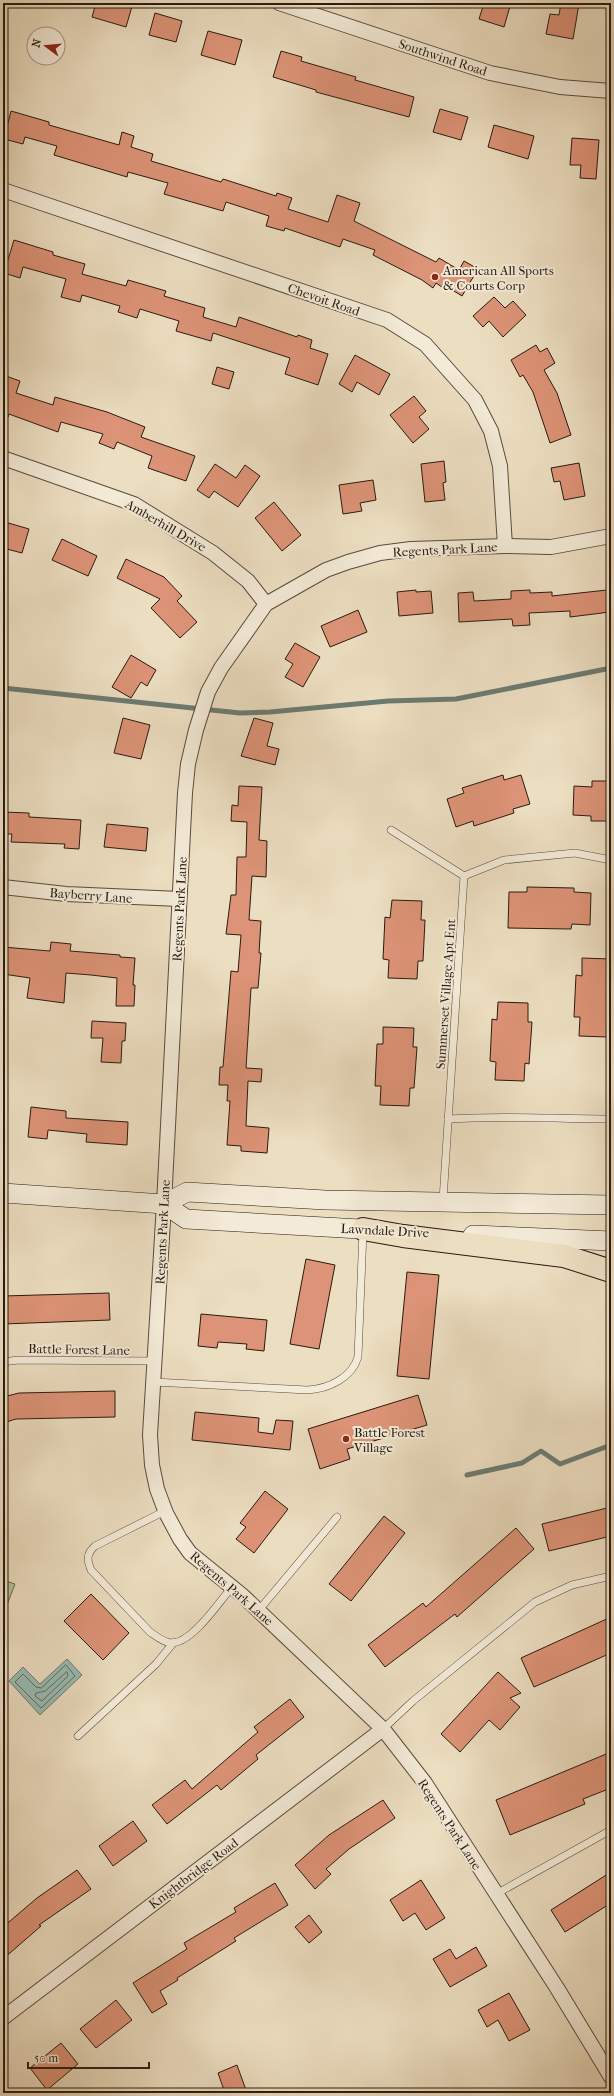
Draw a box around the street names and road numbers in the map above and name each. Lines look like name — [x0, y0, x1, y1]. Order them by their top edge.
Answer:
street label: Southwind Road — [397, 36, 490, 79]
street label: Chevoit Road — [286, 280, 363, 319]
street label: Amberhill Drive — [122, 496, 209, 555]
street label: Regents Park Lane — [392, 539, 498, 560]
street label: Regents Park Lane — [169, 856, 190, 962]
street label: Bayberry Lane — [49, 885, 133, 906]
street label: Summerset Village Apt Ent — [433, 918, 458, 1070]
street label: Regents Park Lane — [152, 1179, 173, 1285]
street label: Lawndale Drive — [340, 1221, 430, 1240]
street label: Battle Forest Lane — [28, 1341, 131, 1358]
street label: Regents Park Lane — [187, 1548, 277, 1629]
street label: Regents Park Lane — [415, 1776, 485, 1873]
street label: Knightbridge Road — [146, 1834, 242, 1912]

